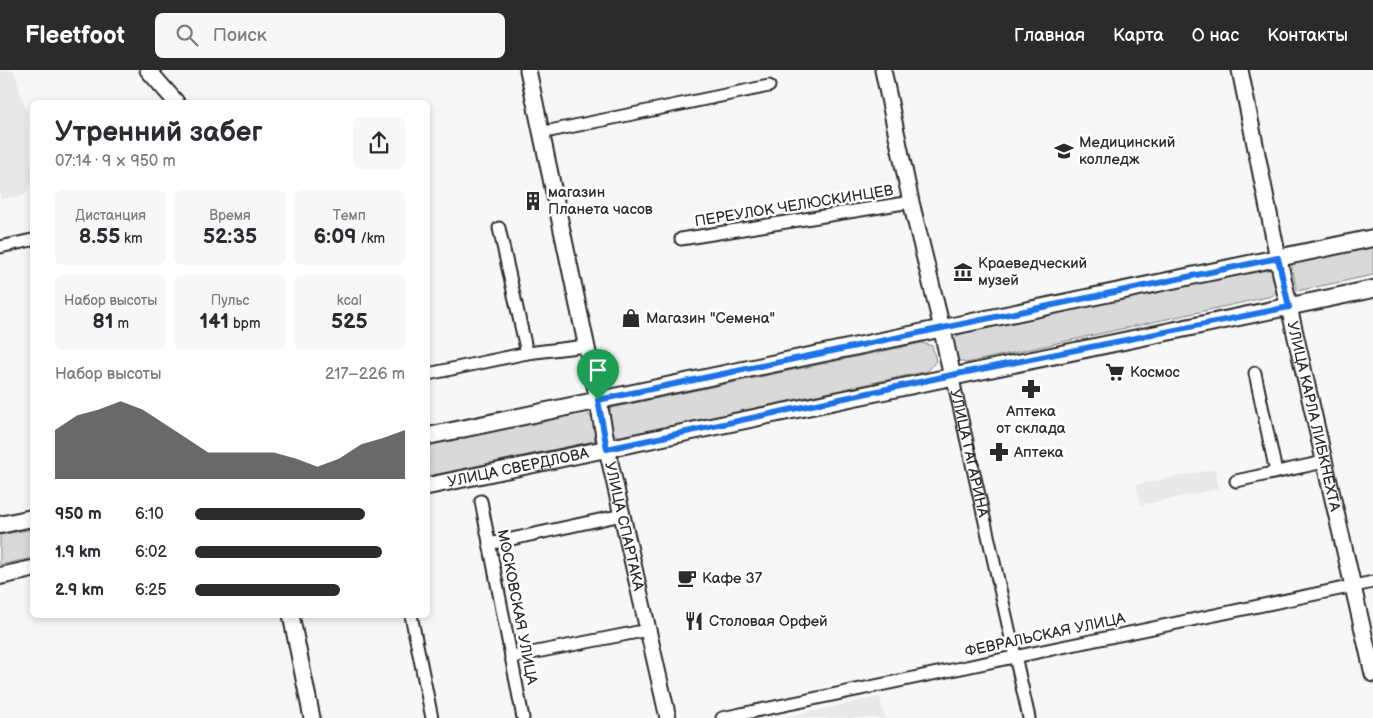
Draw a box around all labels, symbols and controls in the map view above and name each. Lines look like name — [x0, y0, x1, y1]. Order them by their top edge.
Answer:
search box — [155, 13, 505, 58]
text: Fleetfoot — [25, 21, 125, 50]
icon: search — [173, 21, 201, 49]
text: Поиск — [213, 24, 267, 47]
text: Главная — [1014, 25, 1085, 46]
text: Карта — [1113, 25, 1164, 46]
text: О нас — [1192, 25, 1239, 46]
text: Контакты — [1267, 25, 1348, 46]
text: Утренний забег — [55, 116, 263, 149]
button: share — [353, 117, 405, 169]
place label: Медицинский колледж — [1079, 133, 1175, 169]
school or university icon: Медицинский колледж — [1053, 140, 1075, 162]
text: 07:14 · 9 × 950 m — [55, 152, 176, 171]
street label: ПЕРЕУЛОК ЧЕЛЮСКИНЦЕВ — [693, 181, 895, 231]
place label: магазин Планета часов — [548, 183, 653, 219]
building icon: магазин Планета часов — [522, 190, 544, 212]
text: Дистанция — [75, 207, 146, 224]
text: Время — [209, 207, 251, 224]
text: Темп — [333, 207, 366, 224]
text: 8.55 — [79, 224, 120, 249]
text: 52:35 — [203, 224, 257, 249]
text: 6:09 — [313, 224, 357, 249]
text: km — [120, 230, 143, 247]
text: /km — [357, 230, 385, 247]
place label: Краеведческий музей — [978, 254, 1087, 290]
museum icon: Краеведческий музей — [952, 261, 974, 283]
text: Набор высоты — [64, 292, 157, 309]
text: Пульс — [211, 292, 249, 309]
text: kcal — [337, 292, 362, 309]
shop icon: Магазин "Семена" — [620, 307, 642, 329]
text: 81 — [92, 309, 114, 334]
text: 141 — [199, 309, 229, 334]
text: 525 — [331, 309, 368, 334]
place label: Магазин "Семена" — [646, 309, 775, 328]
text: m — [114, 315, 129, 332]
text: bpm — [229, 315, 261, 332]
street label: УЛИЦА КАРЛА ЛИБКНЕХТА — [1283, 319, 1345, 514]
pin — [577, 349, 619, 400]
icon: arrive — [584, 356, 612, 384]
supermarket icon: Космос — [1104, 361, 1126, 383]
place label: Космос — [1130, 363, 1181, 382]
text: Набор высоты — [55, 365, 162, 384]
text: 217–226 m — [325, 365, 405, 384]
pharmacy icon: Аптека от склада — [1020, 378, 1042, 400]
street label: УЛИЦА ГАГАРИНА — [946, 387, 993, 520]
place label: Аптека от склада — [996, 402, 1066, 438]
pharmacy icon: Аптека — [988, 441, 1010, 463]
street label: УЛИЦА СВЕРДЛОВА — [446, 443, 591, 491]
place label: Аптека — [1013, 443, 1064, 462]
street label: УЛИЦА СПАРТАКА — [601, 460, 648, 593]
text: 950 m — [55, 505, 102, 524]
text: 6:10 — [135, 505, 164, 524]
street label: МОСКОВСКАЯ УЛИЦА — [493, 528, 542, 687]
text: 1.9 km — [55, 543, 101, 562]
text: 6:02 — [135, 543, 167, 562]
cafe icon: Кафе 37 — [676, 567, 698, 589]
place label: Кафе 37 — [702, 569, 763, 588]
text: 2.9 km — [55, 581, 104, 600]
text: 6:25 — [135, 581, 167, 600]
street label: ФЕВРАЛЬСКАЯ УЛИЦА — [963, 609, 1128, 661]
restaurant icon: Столовая Орфей — [683, 610, 705, 632]
place label: Столовая Орфей — [709, 612, 828, 631]

